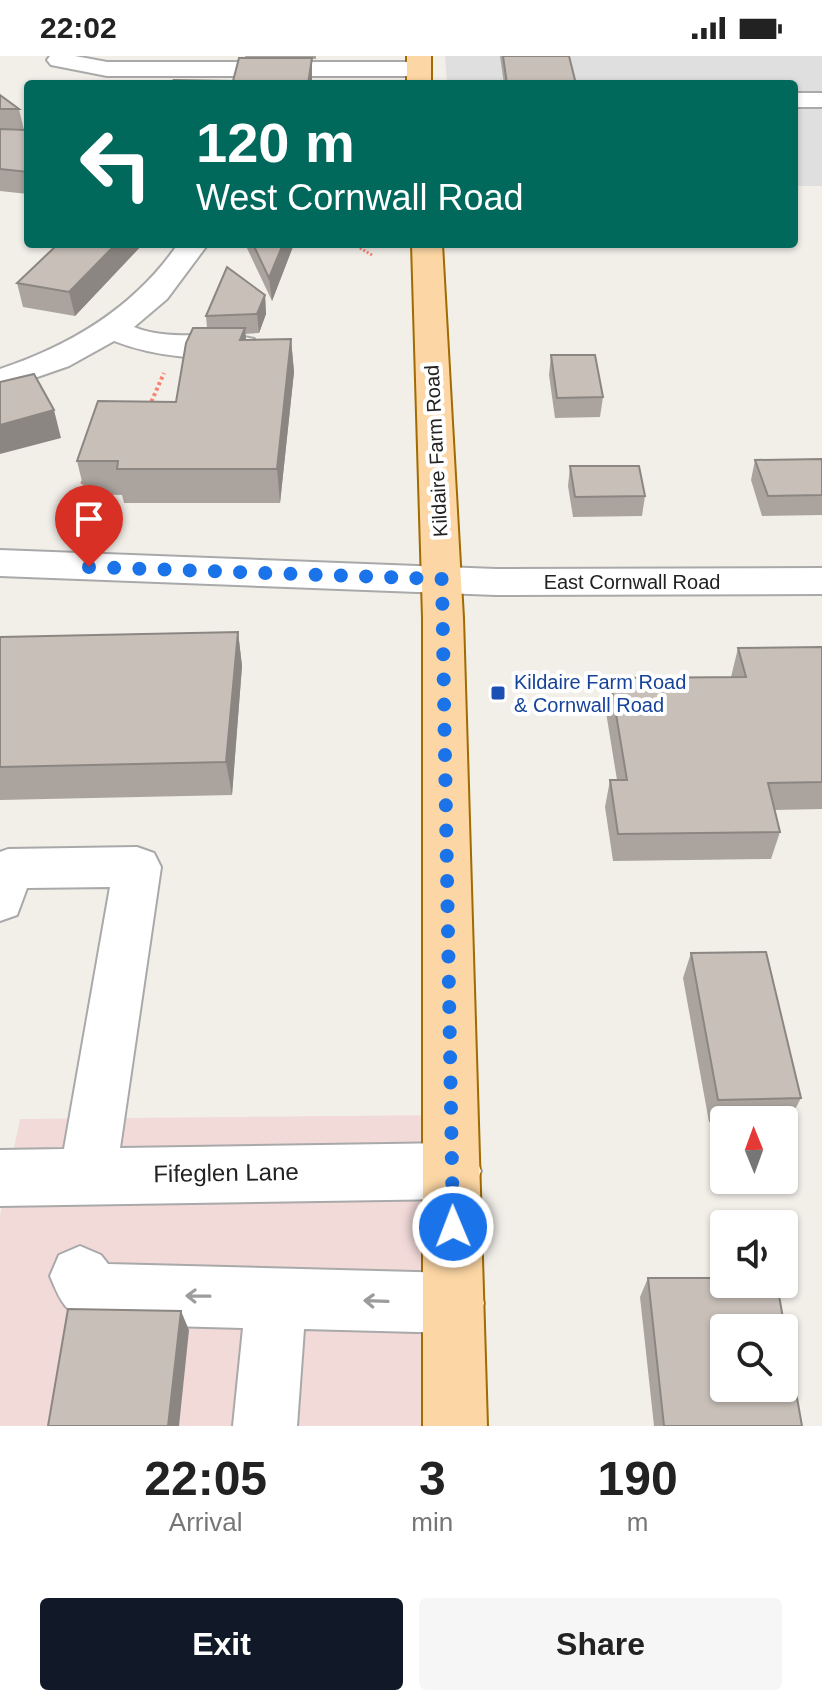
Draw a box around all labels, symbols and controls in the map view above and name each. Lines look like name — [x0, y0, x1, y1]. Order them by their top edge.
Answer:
text: 22:02 — [40, 11, 117, 44]
text: 120 m — [196, 111, 355, 174]
icon: left — [64, 112, 168, 216]
text: West Cornwall Road — [196, 177, 523, 218]
street label: Kildaire Farm Road — [421, 364, 451, 538]
pin — [55, 485, 123, 567]
icon: arrive — [67, 497, 111, 541]
street label: East Cornwall Road — [544, 571, 720, 593]
place label: Kildaire Farm Road & Cornwall Road — [514, 671, 686, 716]
marker: Kildaire Farm Road & Cornwall Road — [489, 684, 507, 702]
north arrow — [710, 1106, 798, 1194]
map controls — [710, 1106, 798, 1402]
street label: Fifeglen Lane — [153, 1158, 299, 1187]
position arrow — [411, 1185, 495, 1269]
button: sound — [710, 1210, 798, 1298]
one-way arrow — [185, 1289, 212, 1304]
one-way arrow — [363, 1293, 390, 1308]
button: search — [710, 1314, 798, 1402]
text: 22:05 — [144, 1452, 267, 1505]
text: 3 — [419, 1452, 446, 1505]
text: 190 — [598, 1452, 678, 1505]
text: Arrival — [169, 1507, 243, 1537]
text: min — [411, 1507, 453, 1537]
text: m — [627, 1507, 648, 1537]
button: Exit — [40, 1598, 403, 1690]
button: Share — [419, 1598, 782, 1690]

